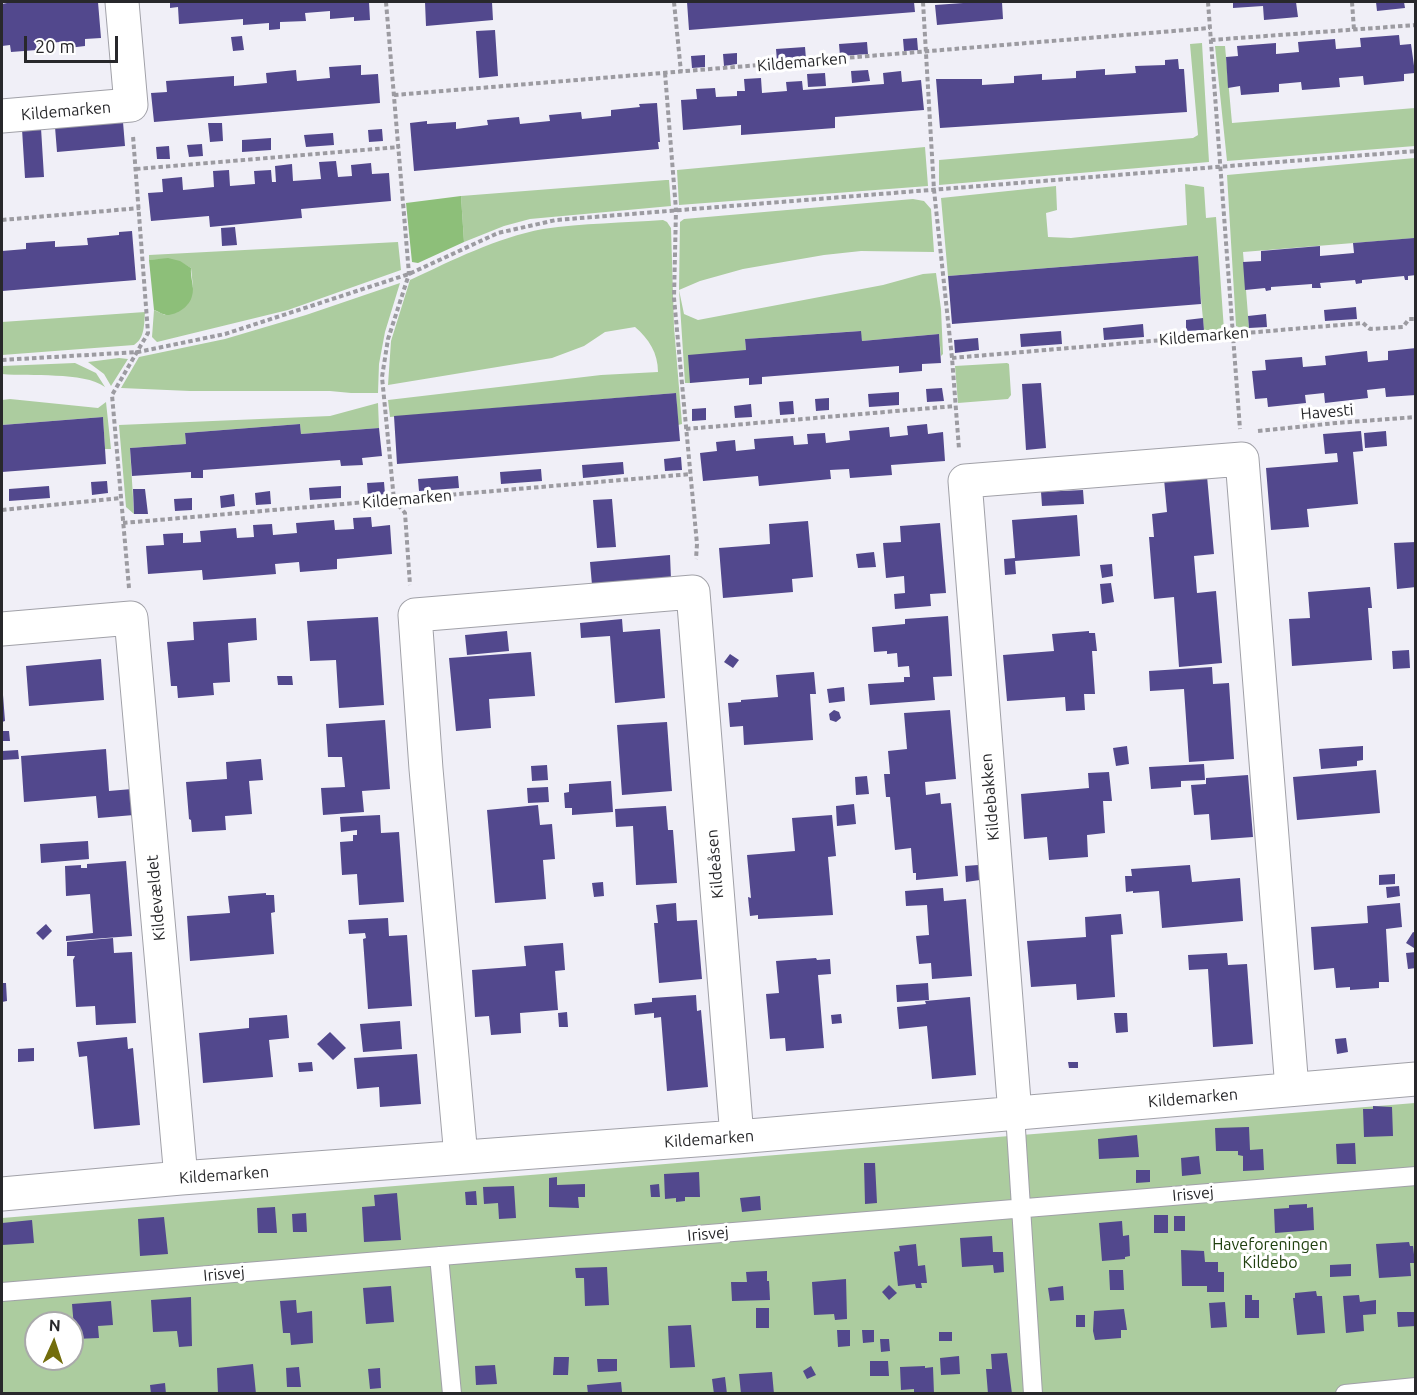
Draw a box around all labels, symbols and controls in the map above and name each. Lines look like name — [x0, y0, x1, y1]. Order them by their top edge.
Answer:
scale bar — [27, 24, 122, 62]
text: 20 m — [35, 36, 75, 56]
street label: Kildemarken — [756, 49, 848, 75]
street label: Kildemarken — [20, 98, 112, 124]
street label: Kildemarken — [1158, 323, 1250, 349]
street label: Havesti — [1300, 400, 1354, 424]
street label: Kildemarken — [361, 486, 453, 512]
street label: Kildebakken — [977, 752, 1003, 842]
street label: Kildeåsen — [702, 829, 728, 899]
street label: Kildevældet — [143, 854, 169, 942]
street label: Kildemarken — [1147, 1085, 1239, 1111]
street label: Kildemarken — [663, 1126, 755, 1152]
street label: Kildemarken — [178, 1162, 270, 1188]
street label: Irisvej — [1171, 1183, 1215, 1205]
street label: Irisvej — [686, 1223, 730, 1245]
park label: Haveforeningen Kildebo — [1212, 1235, 1328, 1273]
street label: Irisvej — [202, 1263, 246, 1285]
north arrow — [24, 1311, 84, 1371]
text: N — [48, 1316, 61, 1334]

